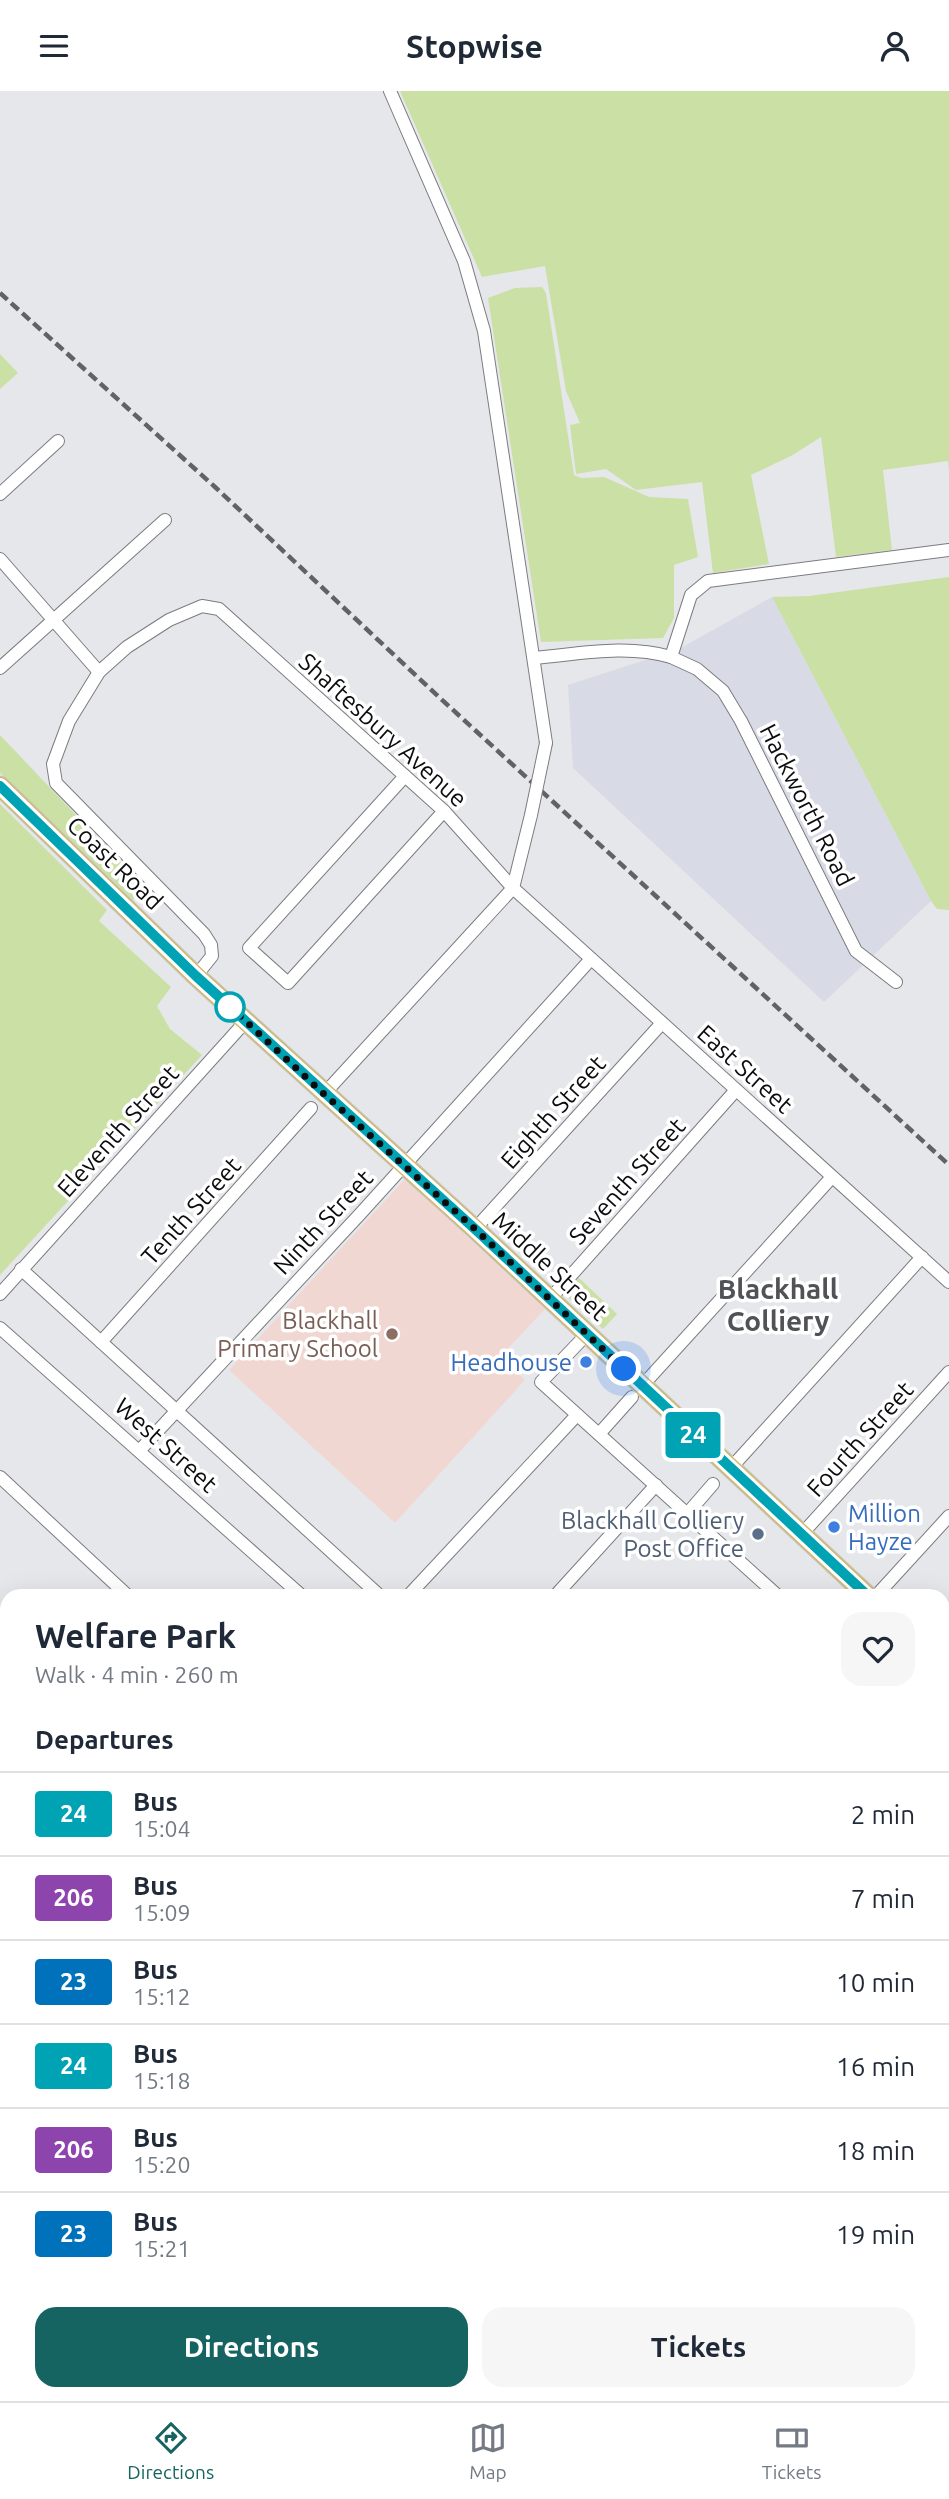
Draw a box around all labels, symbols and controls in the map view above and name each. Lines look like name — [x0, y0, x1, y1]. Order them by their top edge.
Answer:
icon: menu — [35, 27, 73, 65]
icon: person — [876, 27, 914, 65]
text: Stopwise — [406, 28, 543, 64]
street label: Shaftesbury Avenue — [294, 648, 472, 812]
street label: Hackworth Road — [755, 720, 859, 890]
street label: Coast Road — [62, 811, 168, 915]
unlabelled marker — [215, 992, 245, 1022]
street label: East Street — [692, 1019, 798, 1119]
street label: Eighth Street — [495, 1050, 611, 1174]
street label: Eleventh Street — [52, 1059, 184, 1202]
street label: Seventh Street — [563, 1112, 691, 1250]
street label: Tenth Street — [136, 1151, 247, 1270]
street label: Ninth Street — [268, 1164, 378, 1280]
street label: Middle Street — [487, 1206, 613, 1326]
district label: Blackhall Colliery — [718, 1273, 838, 1336]
place label: Blackhall Primary School — [217, 1307, 378, 1362]
marker: Blackhall Primary School — [384, 1326, 400, 1342]
place label: Headhouse — [451, 1349, 572, 1376]
your location — [606, 1351, 641, 1386]
marker: Headhouse — [578, 1354, 594, 1370]
street label: Fourth Street — [801, 1376, 919, 1502]
street label: West Street — [110, 1392, 223, 1498]
line badge: 24 — [662, 1412, 724, 1458]
text: 24 — [679, 1421, 707, 1448]
place label: Million Hayze — [848, 1500, 921, 1555]
place label: Blackhall Colliery Post Office — [561, 1507, 744, 1562]
marker: Million Hayze — [826, 1519, 842, 1535]
marker: Blackhall Colliery Post Office — [750, 1526, 766, 1542]
button: heart — [841, 1612, 915, 1686]
text: Welfare Park — [35, 1617, 236, 1654]
text: Walk · 4 min · 260 m — [35, 1662, 239, 1687]
text: Departures — [35, 1725, 173, 1754]
text: Bus — [133, 1787, 178, 1816]
text: 24 — [60, 1800, 87, 1827]
text: 2 min — [851, 1800, 915, 1829]
text: 15:04 — [133, 1816, 191, 1841]
text: Bus — [133, 1871, 178, 1900]
text: 206 — [53, 1884, 94, 1911]
text: 7 min — [851, 1884, 915, 1913]
text: 15:09 — [133, 1900, 191, 1925]
text: Bus — [133, 1955, 178, 1984]
text: 23 — [60, 1968, 87, 1995]
text: 10 min — [836, 1968, 915, 1997]
text: 15:12 — [133, 1984, 191, 2009]
text: Bus — [133, 2039, 178, 2068]
text: 24 — [60, 2052, 87, 2079]
text: 16 min — [836, 2052, 915, 2081]
text: 15:18 — [133, 2068, 191, 2093]
text: Bus — [133, 2123, 178, 2152]
text: 206 — [53, 2136, 94, 2163]
text: 18 min — [836, 2136, 915, 2165]
text: 15:20 — [133, 2152, 191, 2177]
text: Bus — [133, 2207, 178, 2236]
text: 23 — [60, 2220, 87, 2247]
text: 19 min — [836, 2220, 915, 2249]
text: 15:21 — [133, 2236, 191, 2261]
button: Directions — [35, 2307, 468, 2387]
button: Tickets — [482, 2307, 915, 2387]
tab: Directions — [127, 2419, 214, 2483]
tab: Map — [469, 2419, 507, 2483]
tab: Tickets — [762, 2419, 822, 2483]

